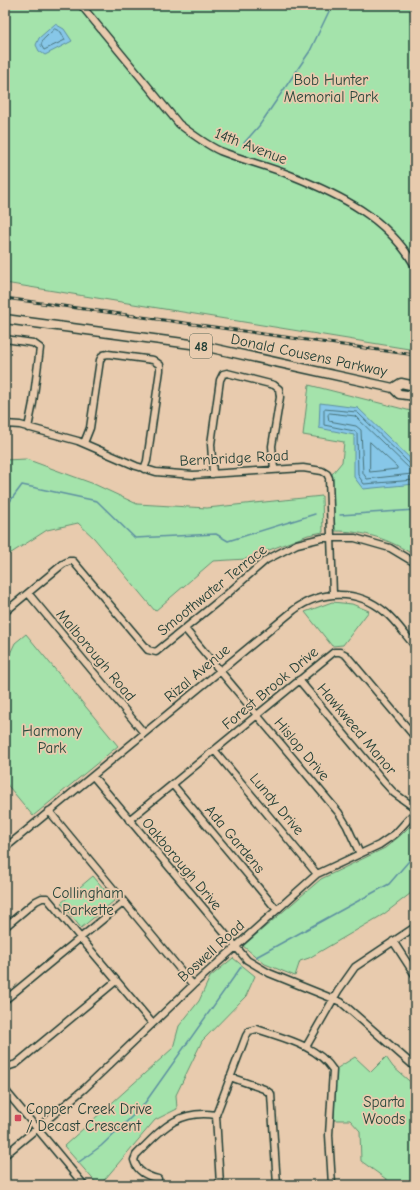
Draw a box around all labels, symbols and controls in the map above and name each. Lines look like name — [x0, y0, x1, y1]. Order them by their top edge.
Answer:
park label: Bob Hunter Memorial Park — [284, 71, 379, 106]
street label: 14th Avenue — [212, 124, 290, 168]
street label: Donald Cousens Parkway — [229, 330, 389, 380]
road number: 48 — [190, 334, 212, 358]
street label: Bernbridge Road — [179, 446, 289, 470]
street label: Smoothwater Terrace — [154, 540, 271, 640]
street label: Malborough Road — [52, 605, 140, 705]
street label: Rizal Avenue — [160, 640, 234, 706]
street label: Forest Brook Drive — [218, 642, 322, 733]
street label: Hawkweed Manor — [313, 680, 401, 778]
street label: Hislop Drive — [270, 714, 334, 785]
park label: Harmony Park — [22, 722, 82, 757]
street label: Lundy Drive — [246, 769, 308, 839]
street label: Ada Gardens — [201, 801, 269, 877]
street label: Oakborough Drive — [138, 814, 226, 914]
park label: Collingham Parkette — [52, 884, 124, 919]
street label: Boswell Road — [174, 916, 248, 986]
park label: Sparta Woods — [363, 1093, 405, 1128]
place label: Copper Creek Drive / Decast Crescent — [26, 1100, 153, 1135]
marker: Copper Creek Drive / Decast Crescent — [13, 1113, 23, 1123]

